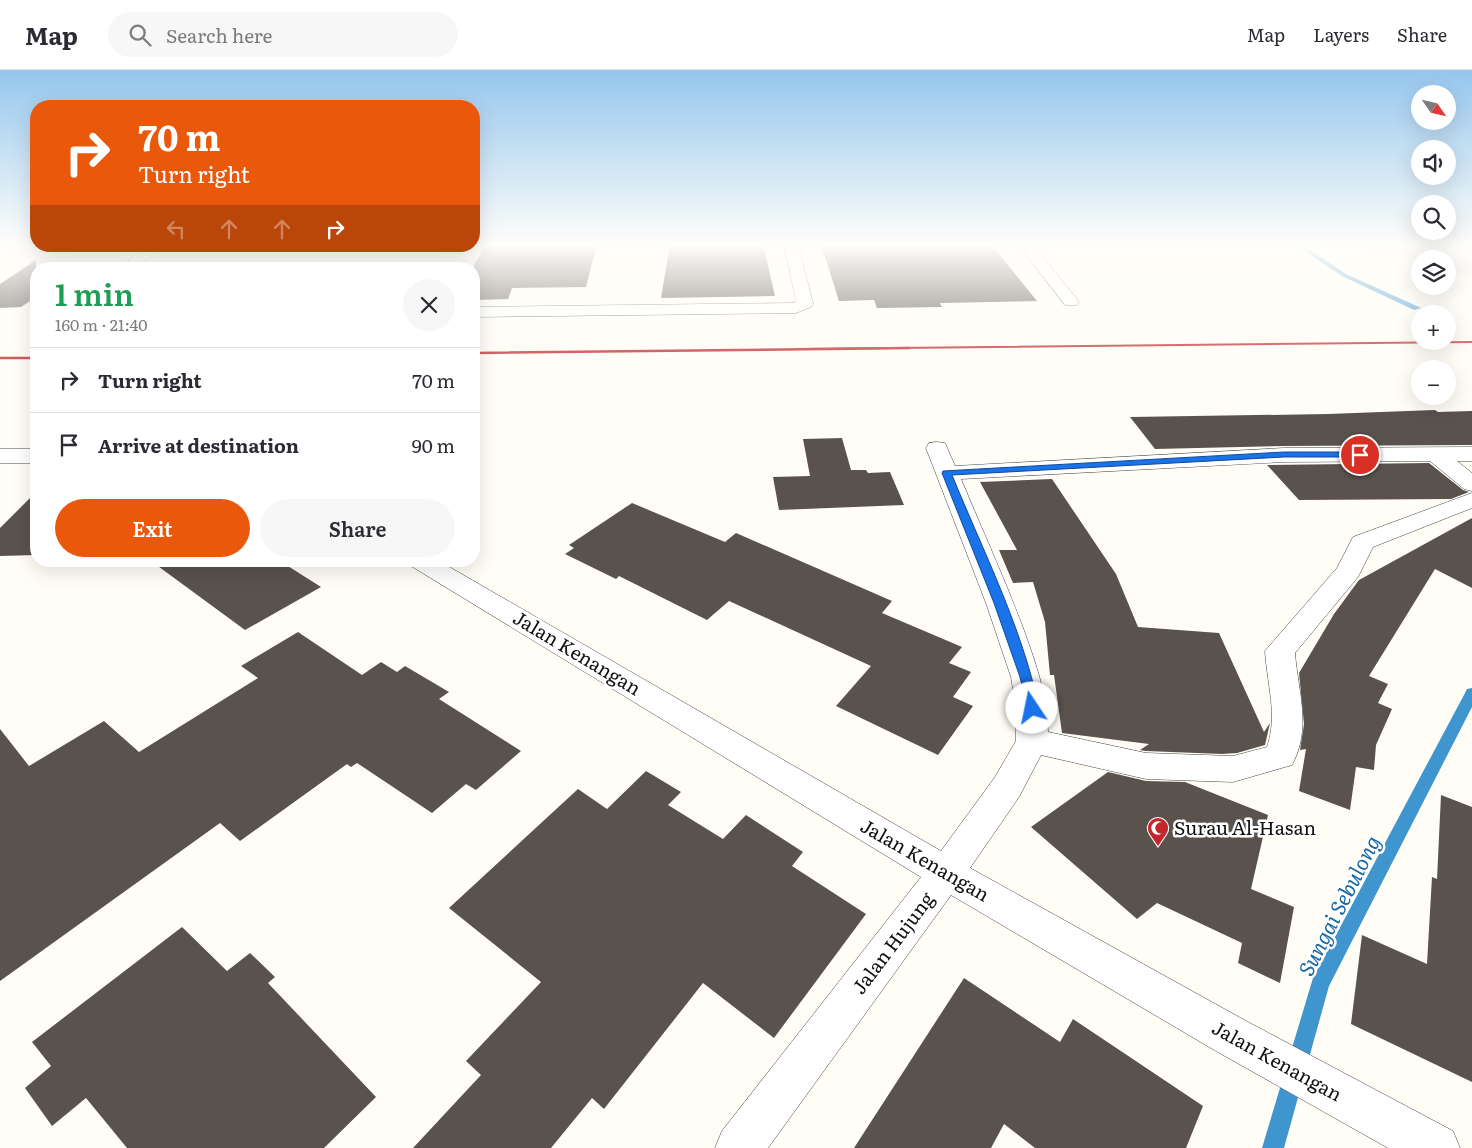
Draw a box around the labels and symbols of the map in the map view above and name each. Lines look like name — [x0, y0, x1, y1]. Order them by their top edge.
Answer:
north arrow — [1411, 85, 1456, 130]
pin — [1339, 434, 1381, 476]
street label: Jalan Kenangan — [508, 603, 647, 701]
position arrow — [1005, 681, 1057, 733]
street label: Jalan Kenangan — [856, 811, 995, 907]
place label: Surau Al-Hasan — [1174, 813, 1316, 841]
mosque icon: Surau Al-Hasan — [1146, 816, 1170, 847]
water label: Sungai Sebulong — [1289, 829, 1387, 981]
street label: Jalan Hujung — [844, 885, 940, 999]
street label: Jalan Kenangan — [1207, 1013, 1348, 1107]

